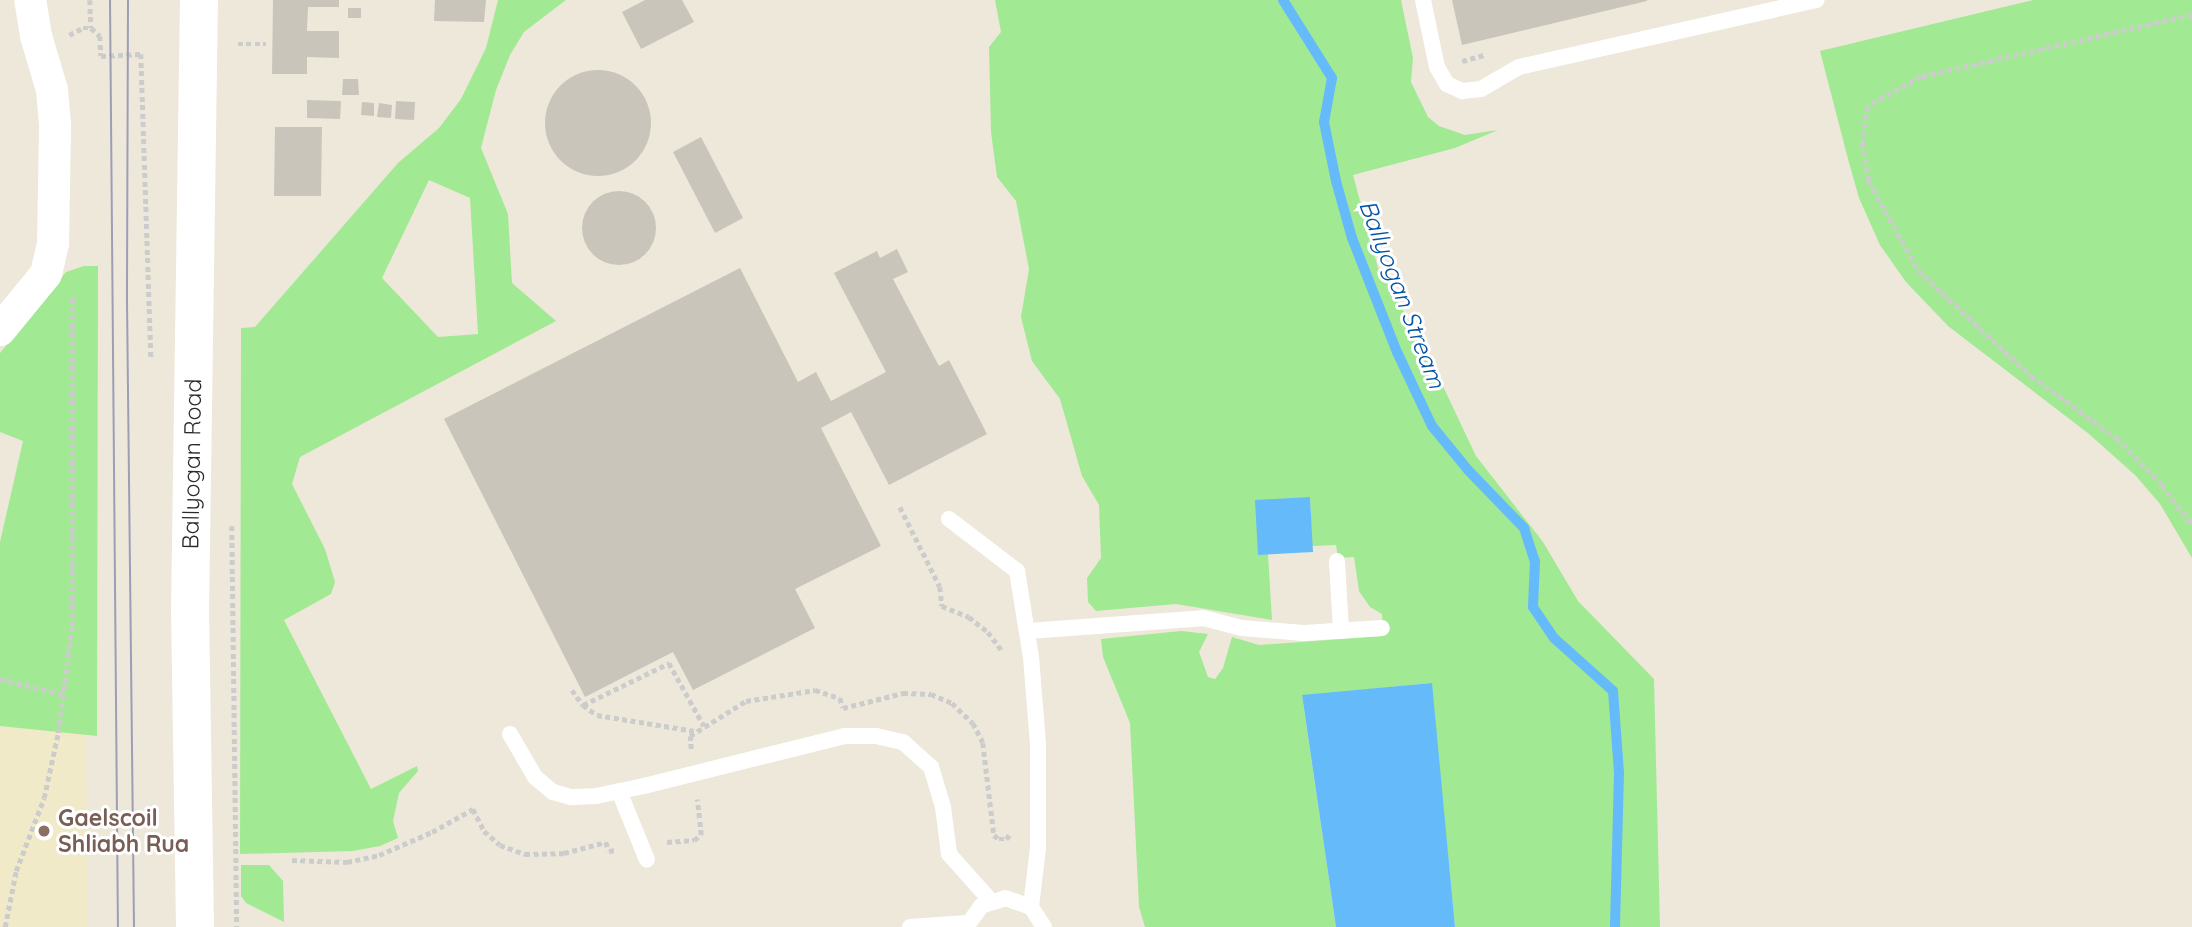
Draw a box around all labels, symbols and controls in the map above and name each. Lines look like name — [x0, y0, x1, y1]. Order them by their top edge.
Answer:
water label: Ballyogan Stream — [1353, 196, 1451, 392]
street label: Ballyogan Road — [177, 378, 207, 550]
place label: Gaelscoil Shliabh Rua — [58, 804, 189, 858]
marker: Gaelscoil Shliabh Rua — [36, 823, 52, 839]

